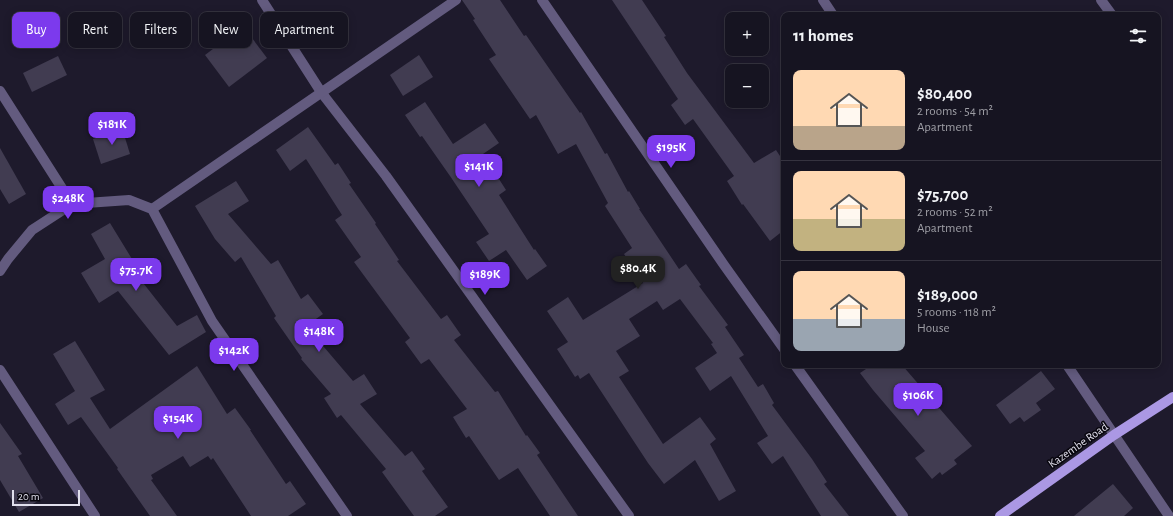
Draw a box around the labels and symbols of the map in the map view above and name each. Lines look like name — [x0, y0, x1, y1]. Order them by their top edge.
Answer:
pin: $181K — [84, 112, 140, 146]
pin: $195K — [643, 135, 699, 169]
pin: $141K — [451, 154, 507, 188]
pin: $248K — [40, 186, 96, 220]
pin: $80.4K — [605, 256, 671, 290]
pin: $75.7K — [103, 258, 169, 292]
pin: $189K — [457, 262, 513, 296]
pin: $148K — [291, 319, 347, 353]
pin: $142K — [206, 338, 262, 372]
pin: $106K — [890, 383, 946, 417]
pin: $154K — [150, 406, 206, 440]
street label: Kazembe Road — [1046, 420, 1110, 470]
scale bar — [12, 488, 80, 507]

